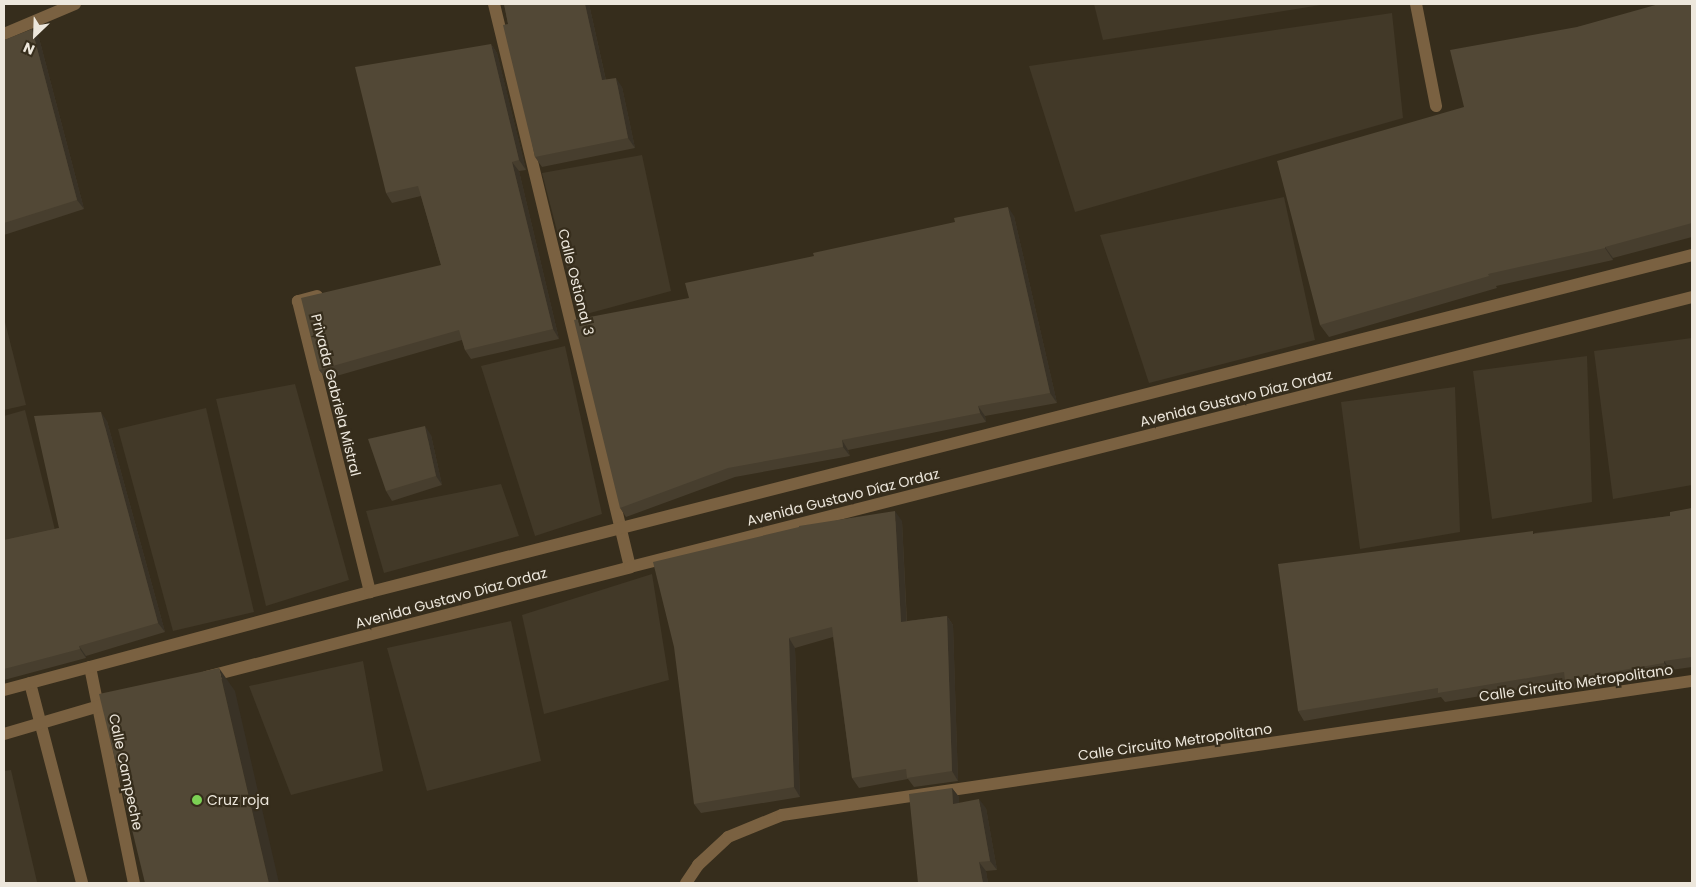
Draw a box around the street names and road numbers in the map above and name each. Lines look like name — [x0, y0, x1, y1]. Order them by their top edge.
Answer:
street label: Calle Ostional 3 — [555, 227, 597, 337]
street label: Privada Gabriela Mistral — [308, 312, 364, 478]
street label: Avenida Gustavo Díaz Ordaz — [1138, 366, 1334, 430]
street label: Avenida Gustavo Díaz Ordaz — [745, 465, 941, 529]
street label: Avenida Gustavo Díaz Ordaz — [353, 564, 549, 632]
street label: Calle Circuito Metropolitano — [1478, 661, 1674, 705]
street label: Calle Campeche — [105, 712, 147, 832]
street label: Calle Circuito Metropolitano — [1077, 720, 1273, 764]

